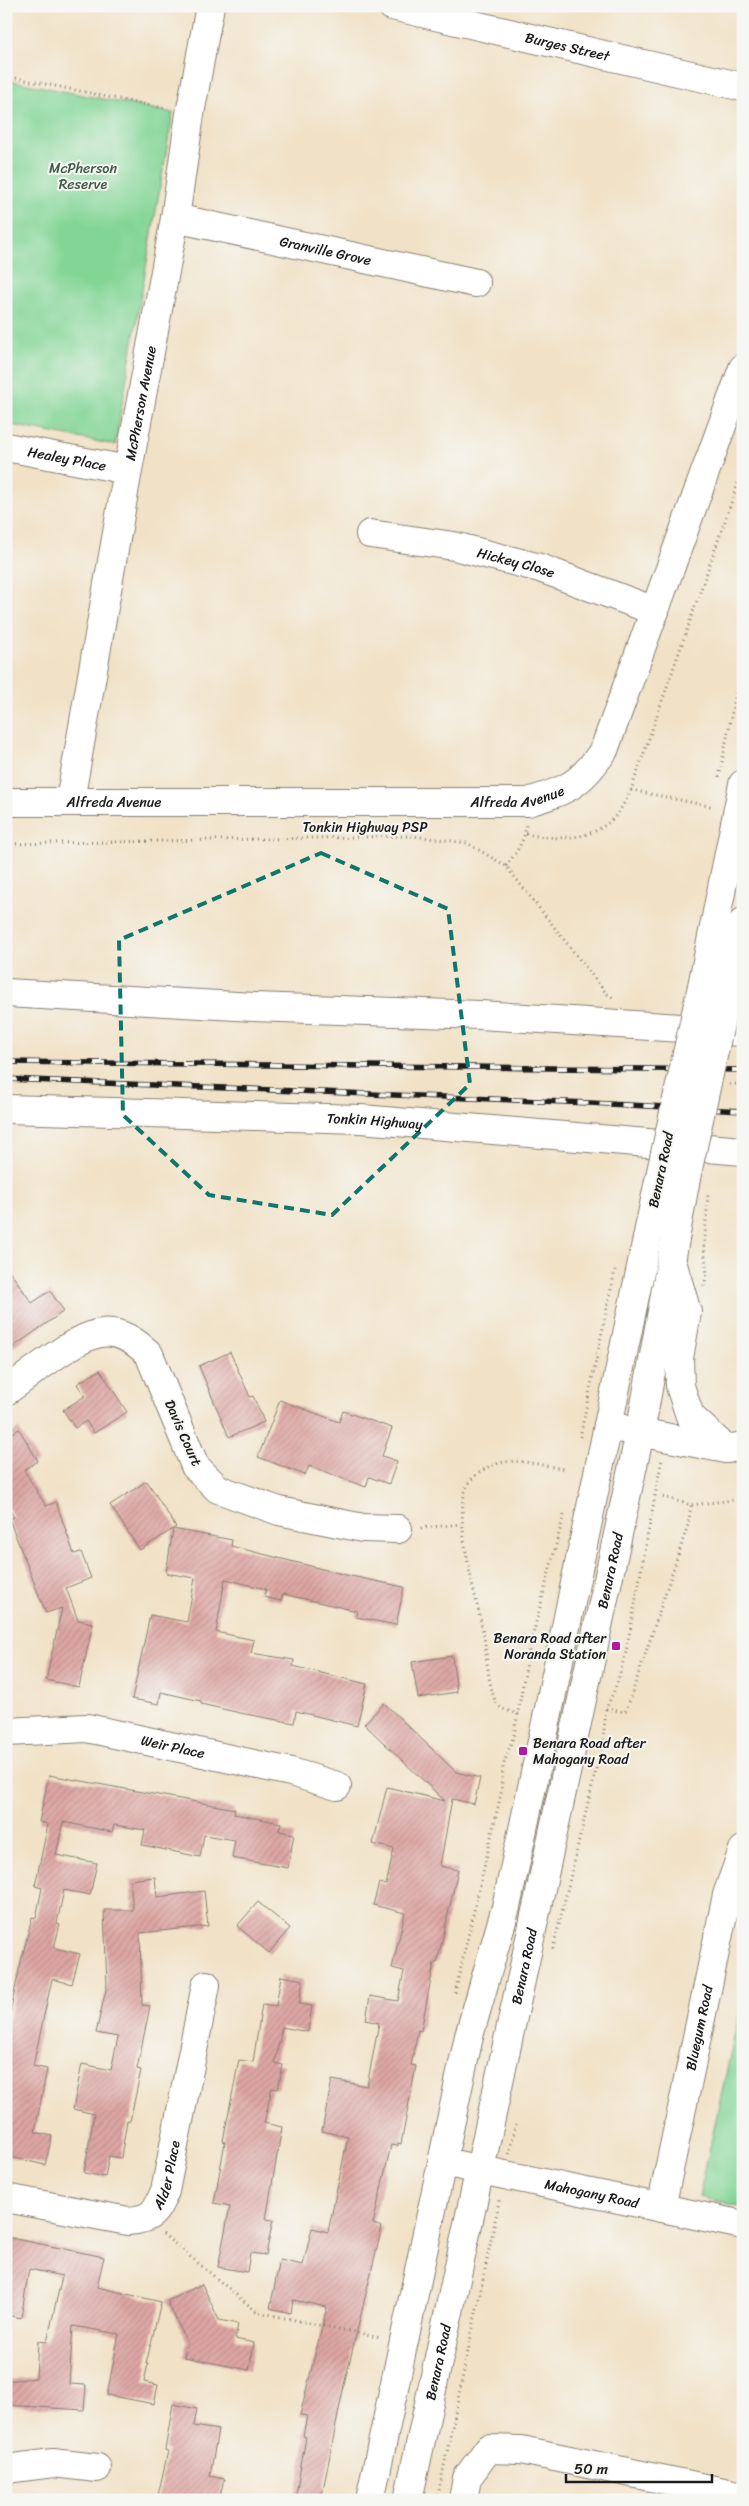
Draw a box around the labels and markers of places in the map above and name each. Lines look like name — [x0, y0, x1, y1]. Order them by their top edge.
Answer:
place label: Benara Road after Noranda Station — [494, 1626, 607, 1667]
marker: Benara Road after Noranda Station — [610, 1640, 622, 1652]
place label: Benara Road after Mahogany Road — [533, 1731, 647, 1772]
marker: Benara Road after Mahogany Road — [517, 1745, 529, 1757]

